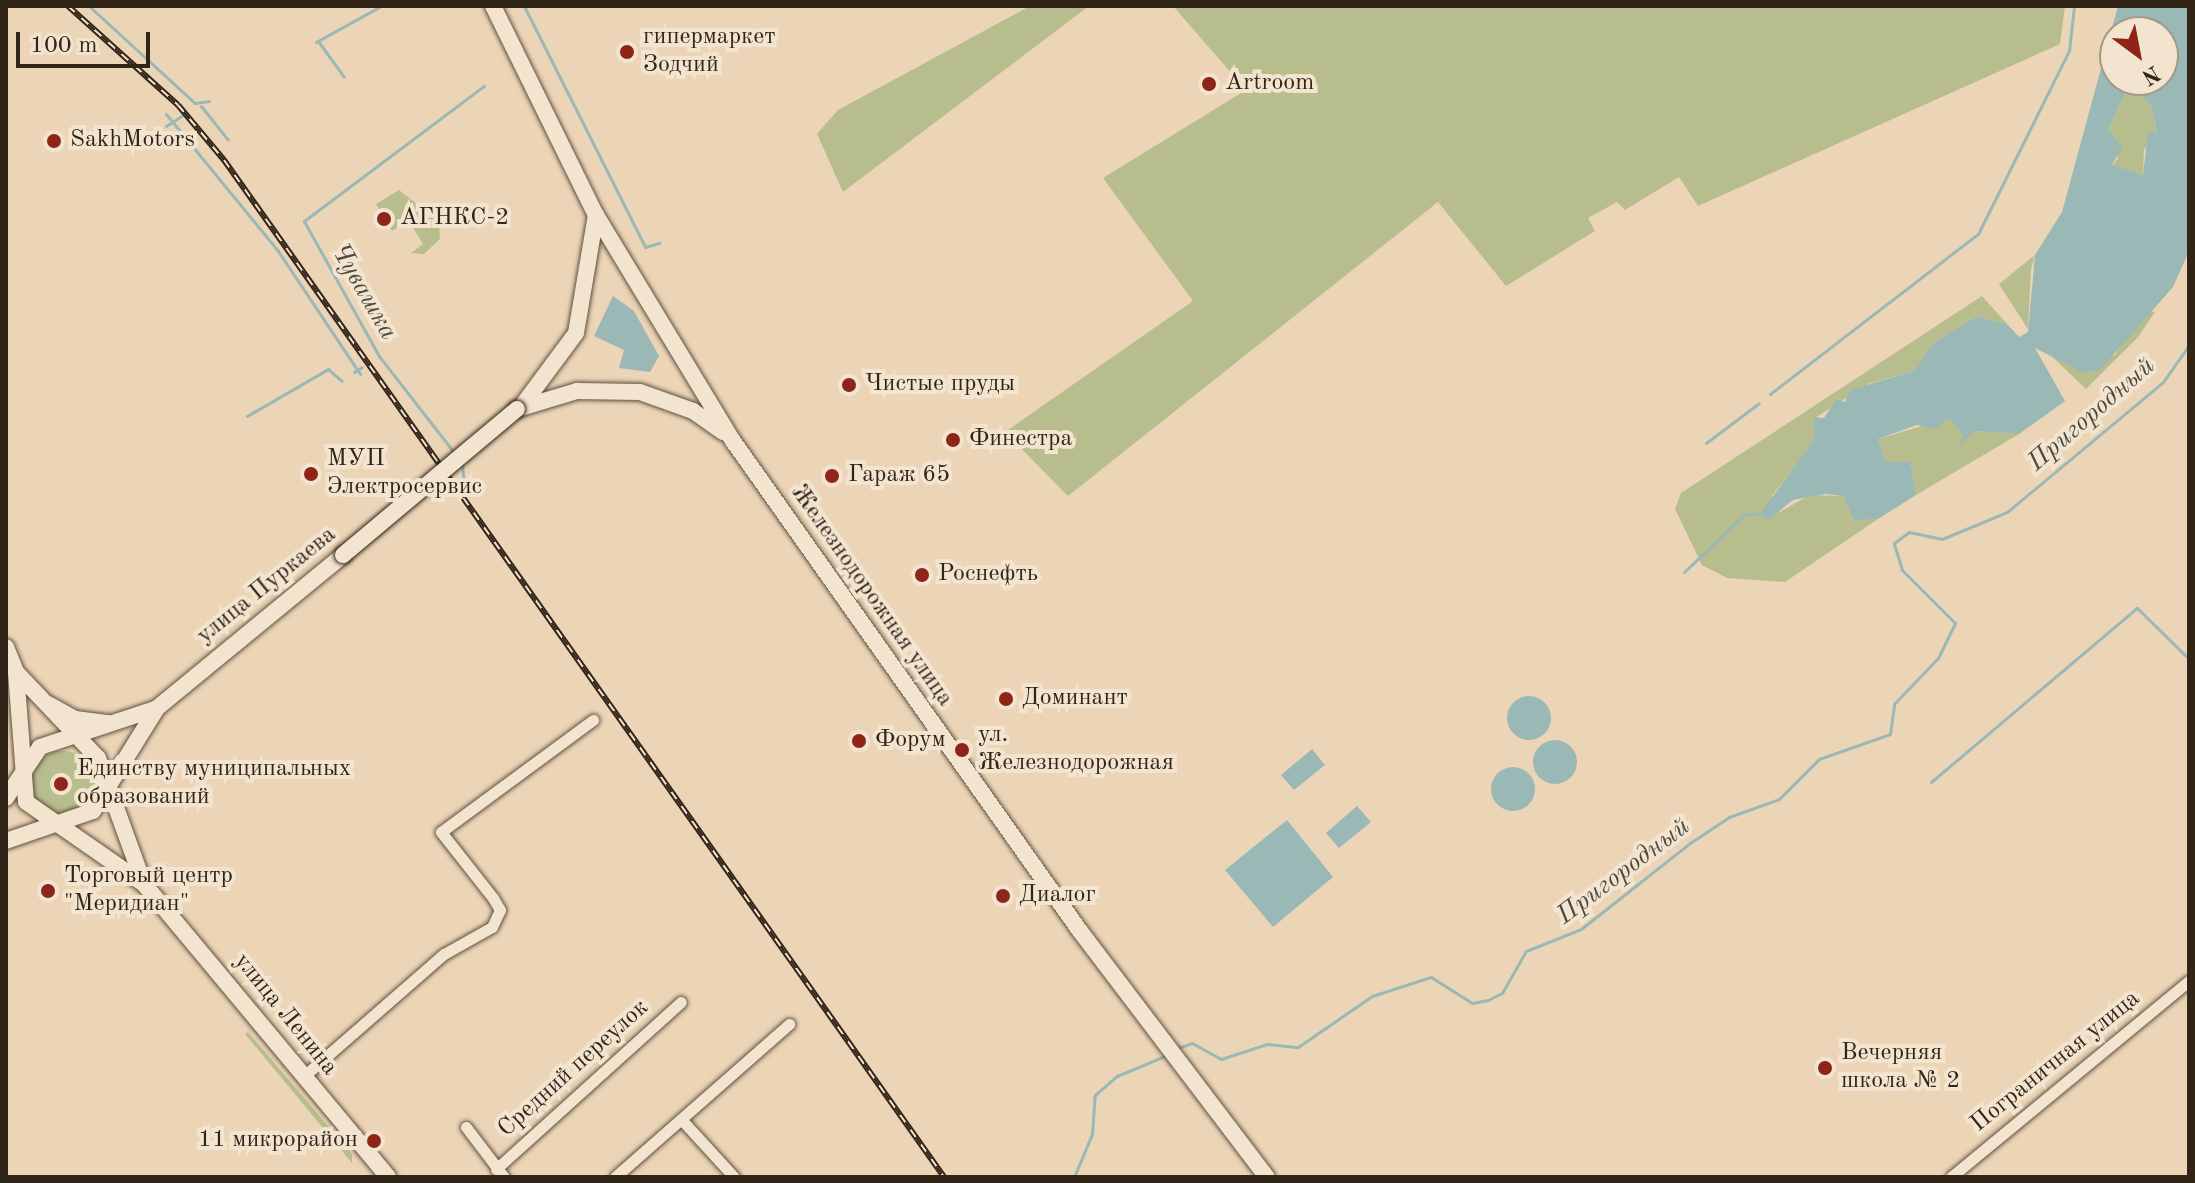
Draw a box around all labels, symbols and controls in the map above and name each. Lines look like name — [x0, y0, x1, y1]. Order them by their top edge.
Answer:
scale bar — [20, 16, 154, 66]
north arrow — [2099, 16, 2179, 96]
place label: гипермаркет Зодчий — [643, 24, 776, 80]
text: 100 m — [30, 34, 98, 58]
marker: гипермаркет Зодчий — [618, 43, 636, 61]
text: N — [2138, 61, 2164, 88]
place label: Artroom — [1225, 70, 1314, 98]
marker: Artroom — [1200, 75, 1218, 93]
place label: SakhMotors — [70, 127, 195, 155]
marker: SakhMotors — [45, 132, 63, 150]
place label: АГНКС-2 — [400, 205, 509, 233]
marker: АГНКС-2 — [375, 210, 393, 228]
water label: Чувашка — [323, 238, 403, 346]
water label: Пригородный — [2022, 351, 2162, 479]
place label: Чистые пруды — [865, 371, 1015, 399]
marker: Чистые пруды — [840, 376, 858, 394]
place label: Финестра — [969, 426, 1072, 454]
marker: Финестра — [944, 431, 962, 449]
place label: МУП Электросервис — [327, 446, 482, 502]
place label: Гараж 65 — [848, 462, 950, 490]
marker: МУП Электросервис — [302, 465, 320, 483]
marker: Гараж 65 — [823, 467, 841, 485]
street label: Железнодорожная улица — [783, 480, 959, 712]
street label: улица Пуркаева — [192, 521, 342, 651]
place label: Роснефть — [938, 561, 1038, 589]
marker: Роснефть — [913, 566, 931, 584]
place label: Доминант — [1022, 685, 1128, 713]
marker: Доминант — [997, 690, 1015, 708]
place label: ул. Железнодорожная — [978, 722, 1174, 778]
place label: Форум — [875, 727, 945, 755]
marker: Форум — [850, 732, 868, 750]
marker: ул. Железнодорожная — [953, 741, 971, 759]
place label: Единству муниципальных образований — [77, 756, 351, 812]
marker: Единству муниципальных образований — [52, 775, 70, 793]
water label: Пригородный — [1551, 812, 1697, 932]
place label: Торговый центр "Меридиан" — [64, 863, 233, 919]
marker: Торговый центр "Меридиан" — [39, 882, 57, 900]
place label: Диалог — [1019, 882, 1096, 910]
marker: Диалог — [994, 887, 1012, 905]
street label: улица Ленина — [227, 948, 343, 1082]
street label: Пограничная улица — [1966, 985, 2146, 1139]
street label: Средний переулок — [493, 994, 655, 1144]
place label: Вечерняя школа № 2 — [1841, 1040, 1960, 1096]
marker: Вечерняя школа № 2 — [1816, 1059, 1834, 1077]
place label: 11 микрорайон — [198, 1127, 358, 1155]
marker: 11 микрорайон — [365, 1132, 383, 1150]

